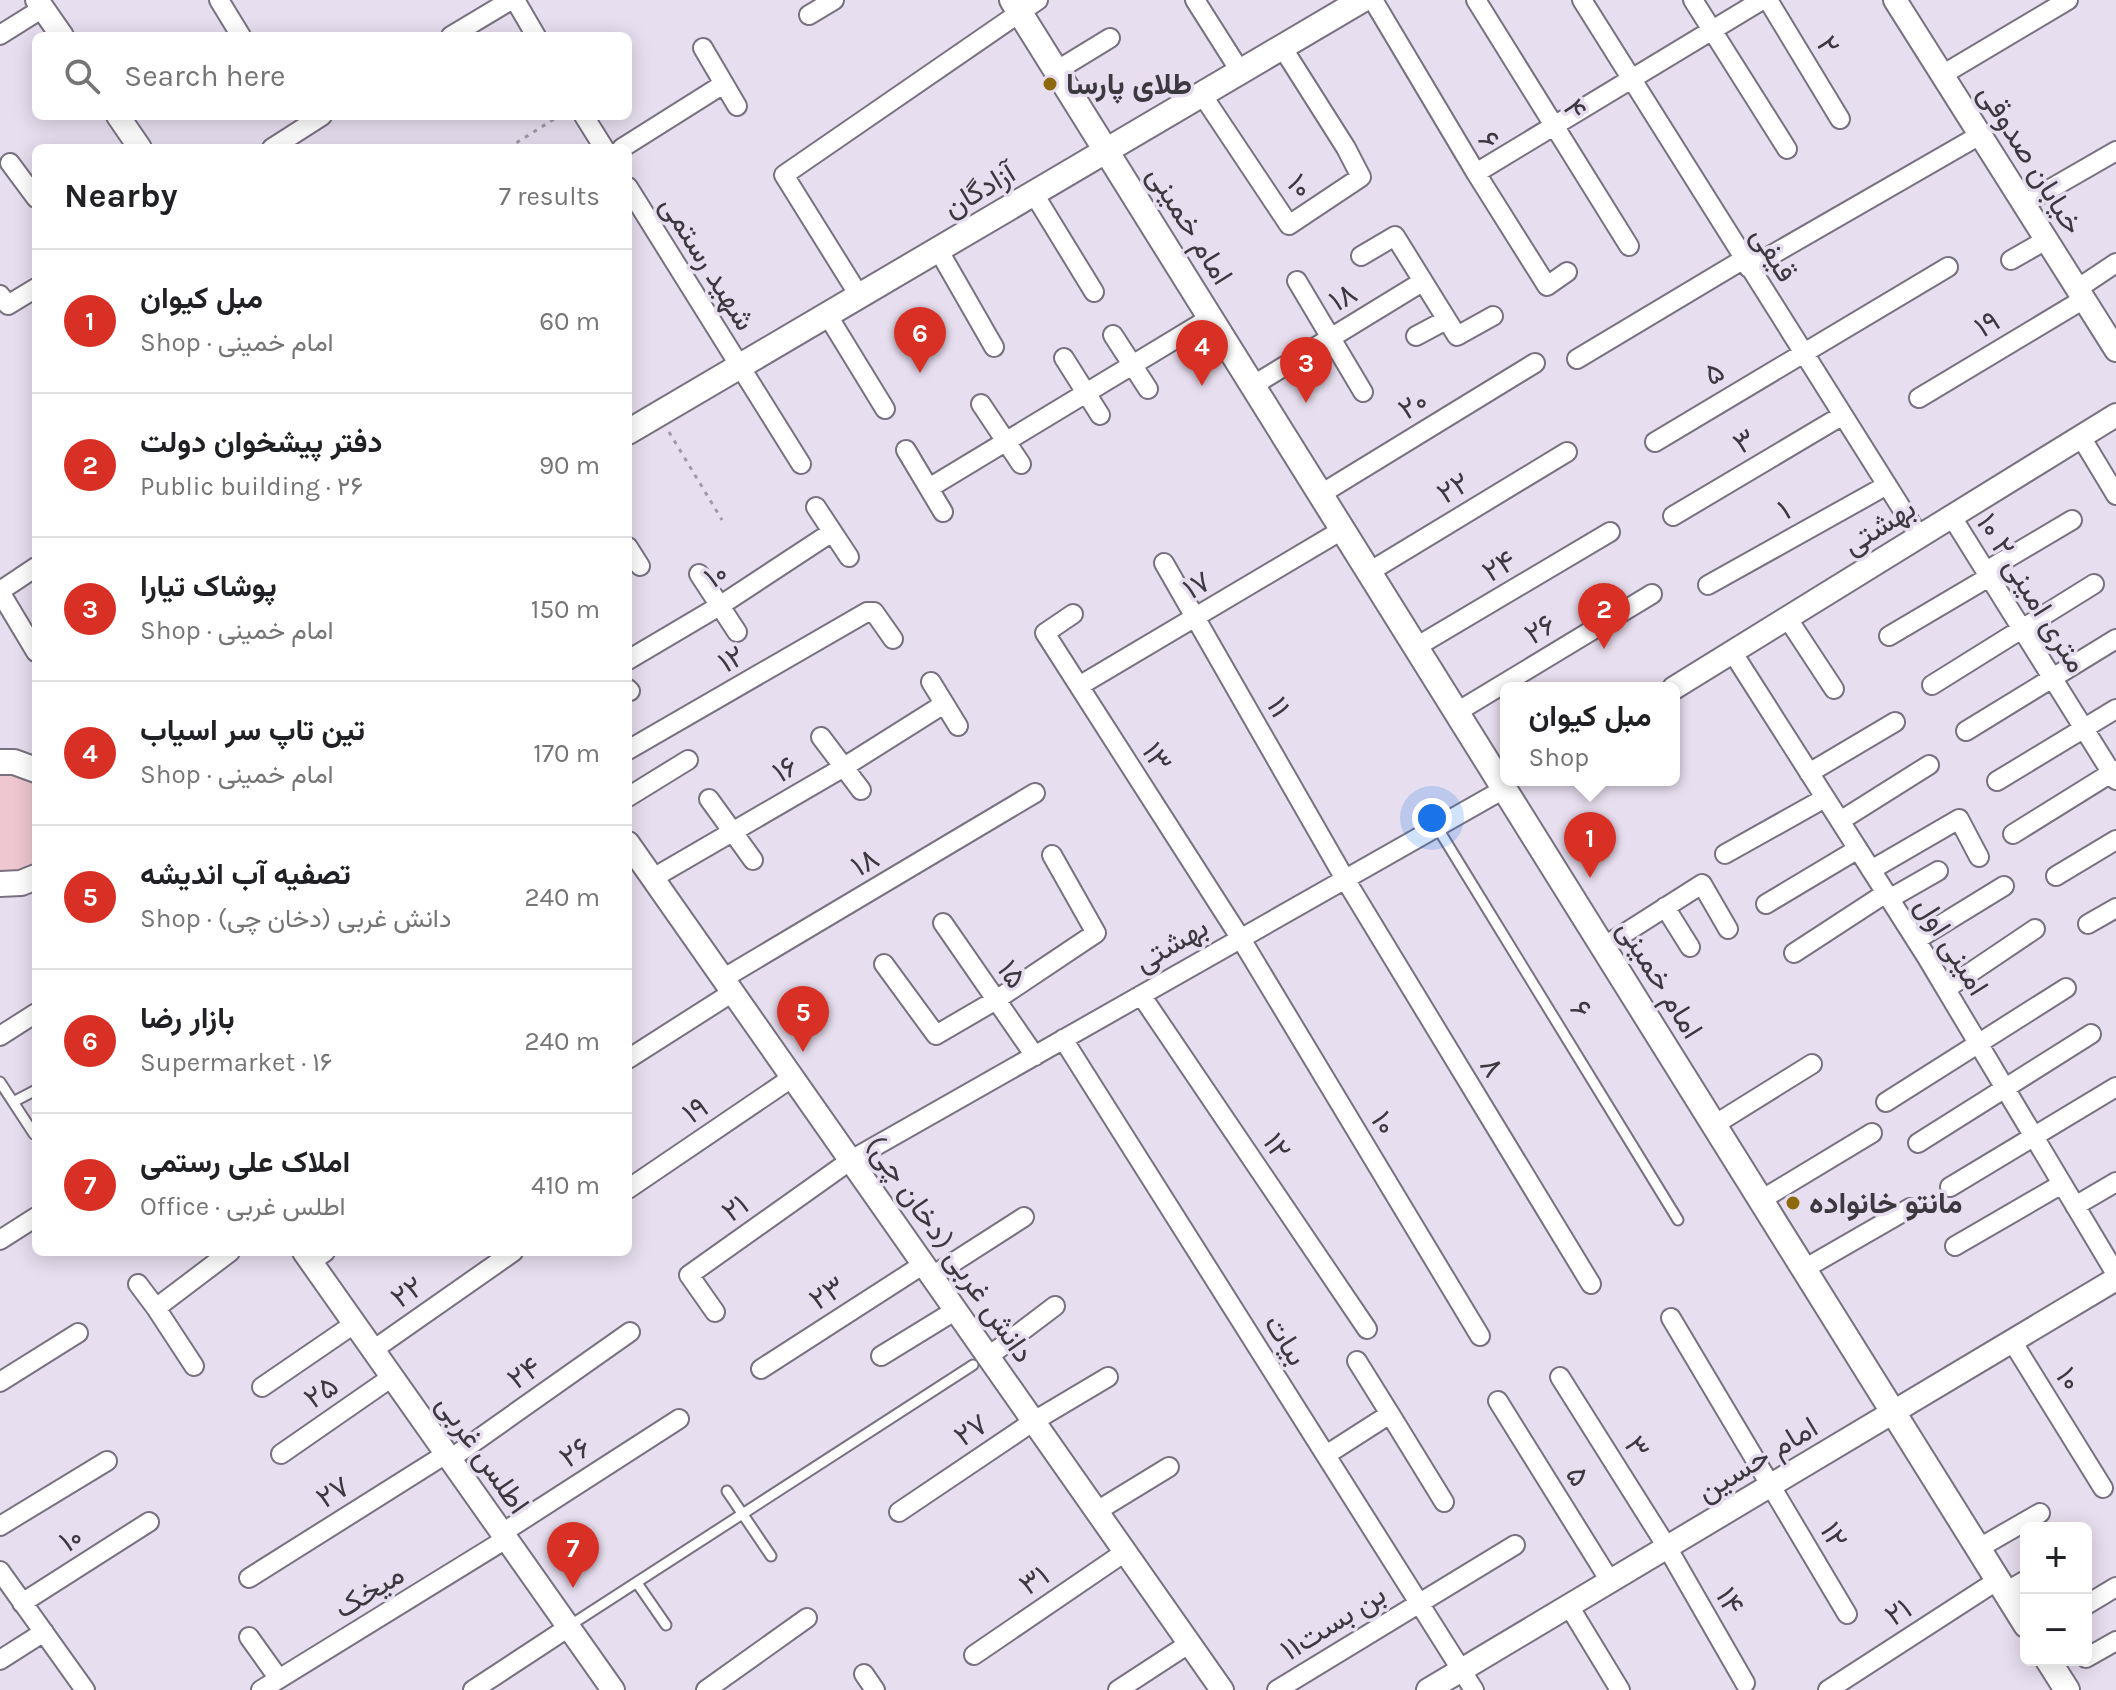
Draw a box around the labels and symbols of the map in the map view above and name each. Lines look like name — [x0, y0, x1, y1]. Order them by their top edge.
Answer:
street label: ۲ — [1809, 29, 1847, 61]
place label: طلای پارسا — [1066, 66, 1192, 104]
marker: طلای پارسا — [1041, 75, 1059, 93]
street label: خیابان صدوقی — [1971, 77, 2091, 241]
street label: ۴ — [1555, 92, 1595, 126]
street label: ۶ — [1470, 124, 1508, 156]
street label: آزادگان — [936, 154, 1023, 225]
street label: امام خمینی — [1139, 159, 1241, 292]
street label: ۱۰ — [1279, 166, 1321, 206]
street label: شهید رستمی — [652, 189, 764, 337]
street label: قیفی — [1743, 219, 1805, 289]
street label: ۱۸ — [1322, 275, 1364, 319]
street label: ۱۹ — [1968, 303, 2006, 345]
pin: 6 — [894, 307, 946, 373]
pin: 4 — [1176, 320, 1228, 386]
pin: 3 — [1280, 337, 1332, 403]
street label: ۵ — [1697, 353, 1731, 393]
street label: ۲۰ — [1392, 382, 1434, 428]
street label: ۳ — [1726, 420, 1762, 462]
street label: ۲۲ — [1430, 464, 1476, 512]
street label: بهشتی — [1836, 490, 1922, 562]
street label: ۱ — [1771, 492, 1797, 528]
street label: ۱۰ متری امینی ۲ — [1969, 507, 2095, 679]
street label: ۲۴ — [1476, 542, 1522, 590]
street label: ۱۰ — [697, 554, 735, 596]
street label: ۱۷ — [1176, 563, 1218, 607]
pin: 2 — [1578, 583, 1630, 649]
street label: ۲۶ — [1518, 606, 1562, 652]
street label: ۱۲ — [711, 637, 751, 681]
street label: ۱۱ — [1259, 690, 1299, 724]
street label: ۱۳ — [1134, 735, 1180, 779]
street label: ۱۶ — [766, 748, 804, 790]
your location — [1412, 798, 1452, 838]
pin: 1 — [1564, 812, 1616, 878]
street label: ۱۸ — [844, 840, 886, 884]
street label: امینی اول — [1908, 890, 1996, 1002]
street label: بهشتی — [1128, 909, 1214, 979]
street label: امام خمینی — [1609, 913, 1711, 1046]
street label: ۱۵ — [990, 953, 1034, 995]
pin: 5 — [777, 986, 829, 1052]
street label: ۶ — [1562, 993, 1600, 1025]
street label: ۸ — [1472, 1050, 1512, 1084]
street label: ۱۹ — [675, 1089, 715, 1131]
street label: ۱۰ — [1363, 1105, 1405, 1141]
street label: ۱۲ — [1255, 1126, 1299, 1166]
street label: دانش غربی (دخان چی) — [856, 1128, 1042, 1371]
place label: مانتو خانواده — [1809, 1185, 1963, 1221]
street label: ۲۱ — [715, 1186, 755, 1230]
marker: مانتو خانواده — [1784, 1194, 1802, 1212]
street label: ۲۲ — [384, 1268, 430, 1316]
street label: ۲۳ — [802, 1268, 852, 1318]
street label: بیات — [1256, 1308, 1316, 1372]
street label: ۲۴ — [500, 1349, 548, 1397]
street label: ۱۰ — [2048, 1360, 2090, 1398]
street label: ۲۵ — [297, 1368, 345, 1416]
street label: اطلس غربی — [429, 1387, 537, 1521]
street label: ۲۷ — [947, 1406, 995, 1454]
street label: امام حسین — [1690, 1409, 1825, 1510]
street label: ۲۶ — [552, 1429, 598, 1475]
street label: ۳ — [1616, 1429, 1658, 1465]
street label: ۵ — [1558, 1459, 1598, 1493]
street label: ۲۷ — [309, 1468, 357, 1516]
street label: ۱۲ — [1812, 1515, 1856, 1555]
street label: ۱۰ — [52, 1518, 90, 1560]
pin: 7 — [547, 1522, 599, 1588]
street label: میخک — [327, 1556, 411, 1626]
street label: ۳۱ — [1012, 1557, 1056, 1603]
street label: بن بست۱۱ — [1274, 1576, 1392, 1668]
street label: ۱۴ — [1708, 1581, 1752, 1621]
street label: ۲۱ — [1878, 1590, 1918, 1634]

